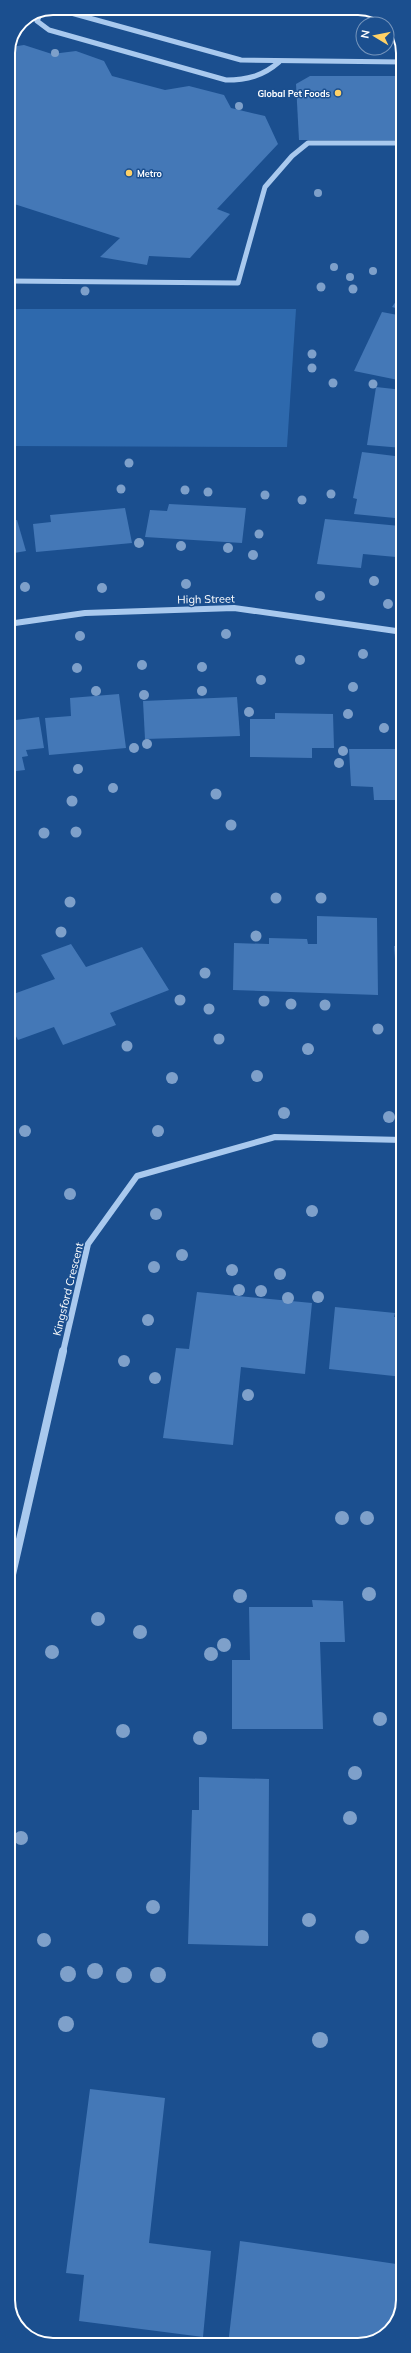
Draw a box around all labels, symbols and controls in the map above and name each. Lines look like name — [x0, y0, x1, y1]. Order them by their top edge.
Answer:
north arrow — [355, 16, 395, 56]
text: N — [358, 29, 373, 40]
place label: Global Pet Foods — [257, 88, 330, 99]
marker: Global Pet Foods — [333, 88, 343, 98]
marker: Metro — [124, 168, 134, 178]
place label: Metro — [137, 168, 162, 179]
street label: High Street — [177, 591, 235, 607]
street label: Kingsford Crescent — [50, 1241, 86, 1337]

